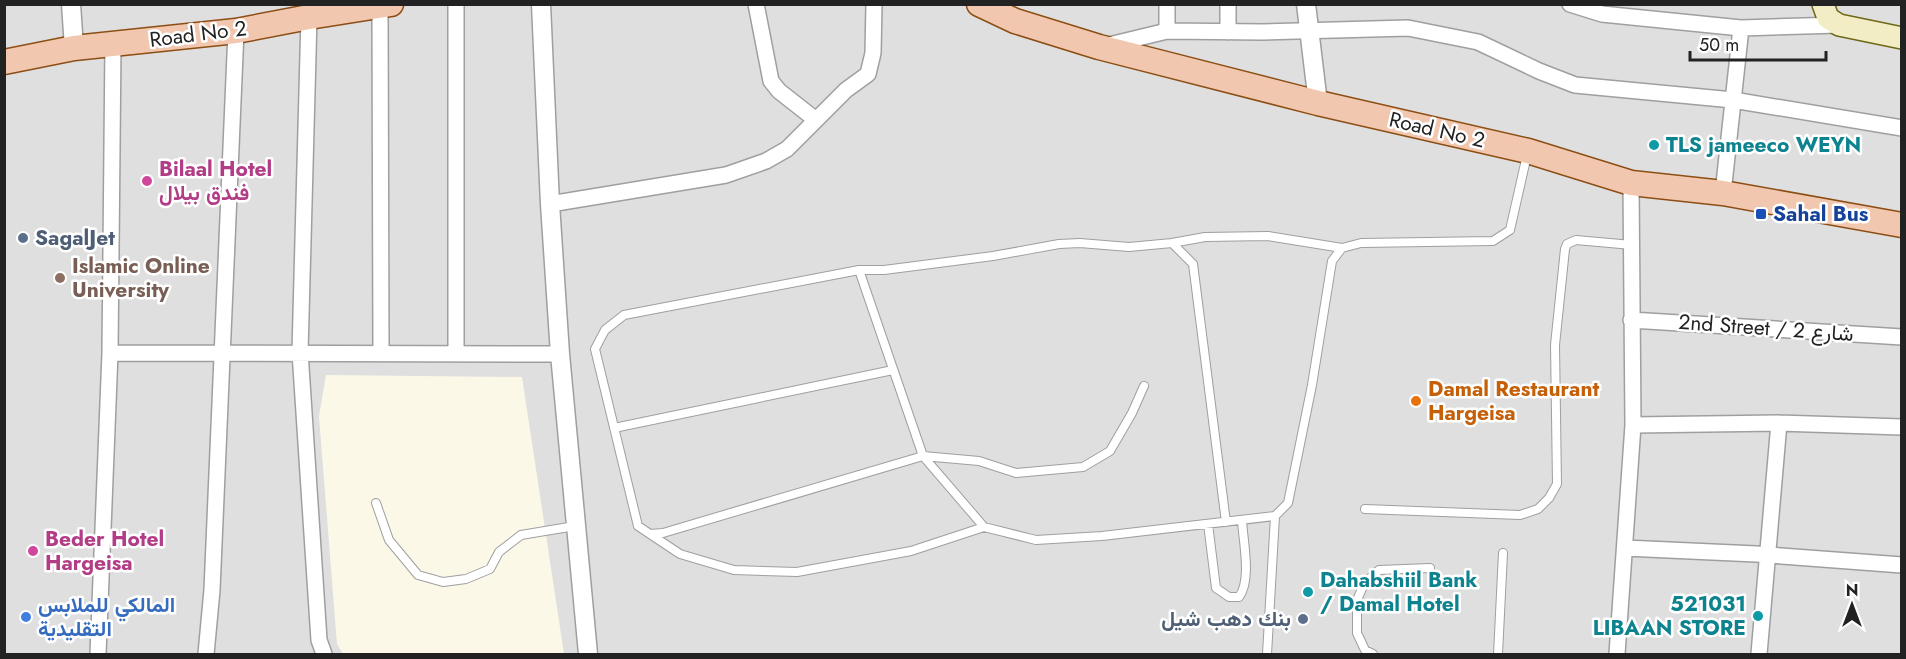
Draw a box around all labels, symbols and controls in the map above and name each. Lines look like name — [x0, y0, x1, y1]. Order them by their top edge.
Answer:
street label: Road No 2 — [148, 13, 248, 55]
scale bar — [1690, 24, 1826, 62]
text: 50 m — [1699, 32, 1739, 58]
street label: Road No 2 — [1386, 104, 1488, 156]
place label: TLS jameeco WEYN — [1666, 130, 1861, 160]
marker: TLS jameeco WEYN — [1647, 138, 1661, 152]
place label: Bilaal Hotel فندق بيلال — [159, 154, 272, 208]
marker: Bilaal Hotel فندق بيلال — [140, 174, 154, 188]
place label: Sahal Bus — [1773, 199, 1869, 229]
marker: Sahal Bus — [1754, 207, 1768, 221]
place label: SagalJet — [35, 223, 115, 253]
marker: SagalJet — [16, 231, 30, 245]
place label: Islamic Online University — [72, 251, 210, 305]
marker: Islamic Online University — [53, 271, 67, 285]
street label: 2nd Street / شارع 2 — [1678, 307, 1854, 349]
place label: Damal Restaurant Hargeisa — [1428, 374, 1600, 428]
marker: Damal Restaurant Hargeisa — [1409, 394, 1423, 408]
place label: Beder Hotel Hargeisa — [45, 524, 164, 578]
marker: Beder Hotel Hargeisa — [26, 544, 40, 558]
place label: Dahabshiil Bank / Damal Hotel — [1320, 565, 1477, 619]
north arrow — [1822, 575, 1882, 635]
text: N — [1846, 579, 1858, 602]
marker: Dahabshiil Bank / Damal Hotel — [1301, 585, 1315, 599]
place label: 521031 LIBAAN STORE — [1593, 589, 1746, 643]
place label: المالكي للملابس التقليدية — [38, 590, 175, 644]
place label: بنك دهب شيل — [1161, 604, 1291, 634]
marker: 521031 LIBAAN STORE — [1751, 609, 1765, 623]
marker: المالكي للملابس التقليدية — [19, 610, 33, 624]
marker: بنك دهب شيل — [1296, 612, 1310, 626]

